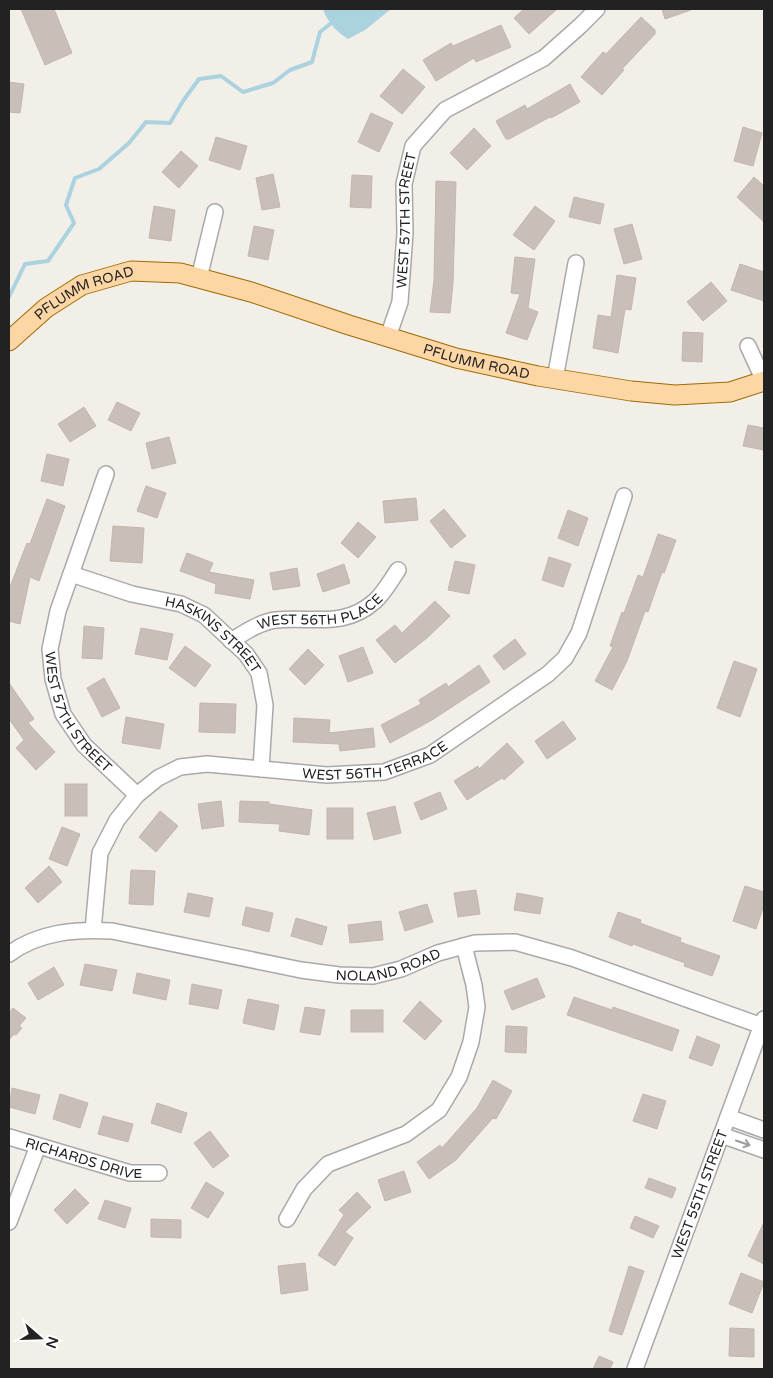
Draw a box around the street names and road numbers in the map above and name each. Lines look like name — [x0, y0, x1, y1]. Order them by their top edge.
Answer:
street label: WEST 57TH STREET — [393, 150, 420, 289]
street label: PFLUMM ROAD — [31, 262, 136, 323]
street label: PFLUMM ROAD — [421, 340, 531, 382]
street label: WEST 56TH PLACE — [255, 590, 386, 633]
street label: HASKINS STREET — [164, 592, 265, 676]
street label: WEST 57TH STREET — [42, 651, 116, 776]
street label: WEST 56TH TERRACE — [302, 737, 451, 784]
street label: NOLAND ROAD — [335, 944, 443, 985]
street label: WEST 55TH STREET — [668, 1127, 731, 1262]
street label: RICHARDS DRIVE — [24, 1134, 142, 1182]

